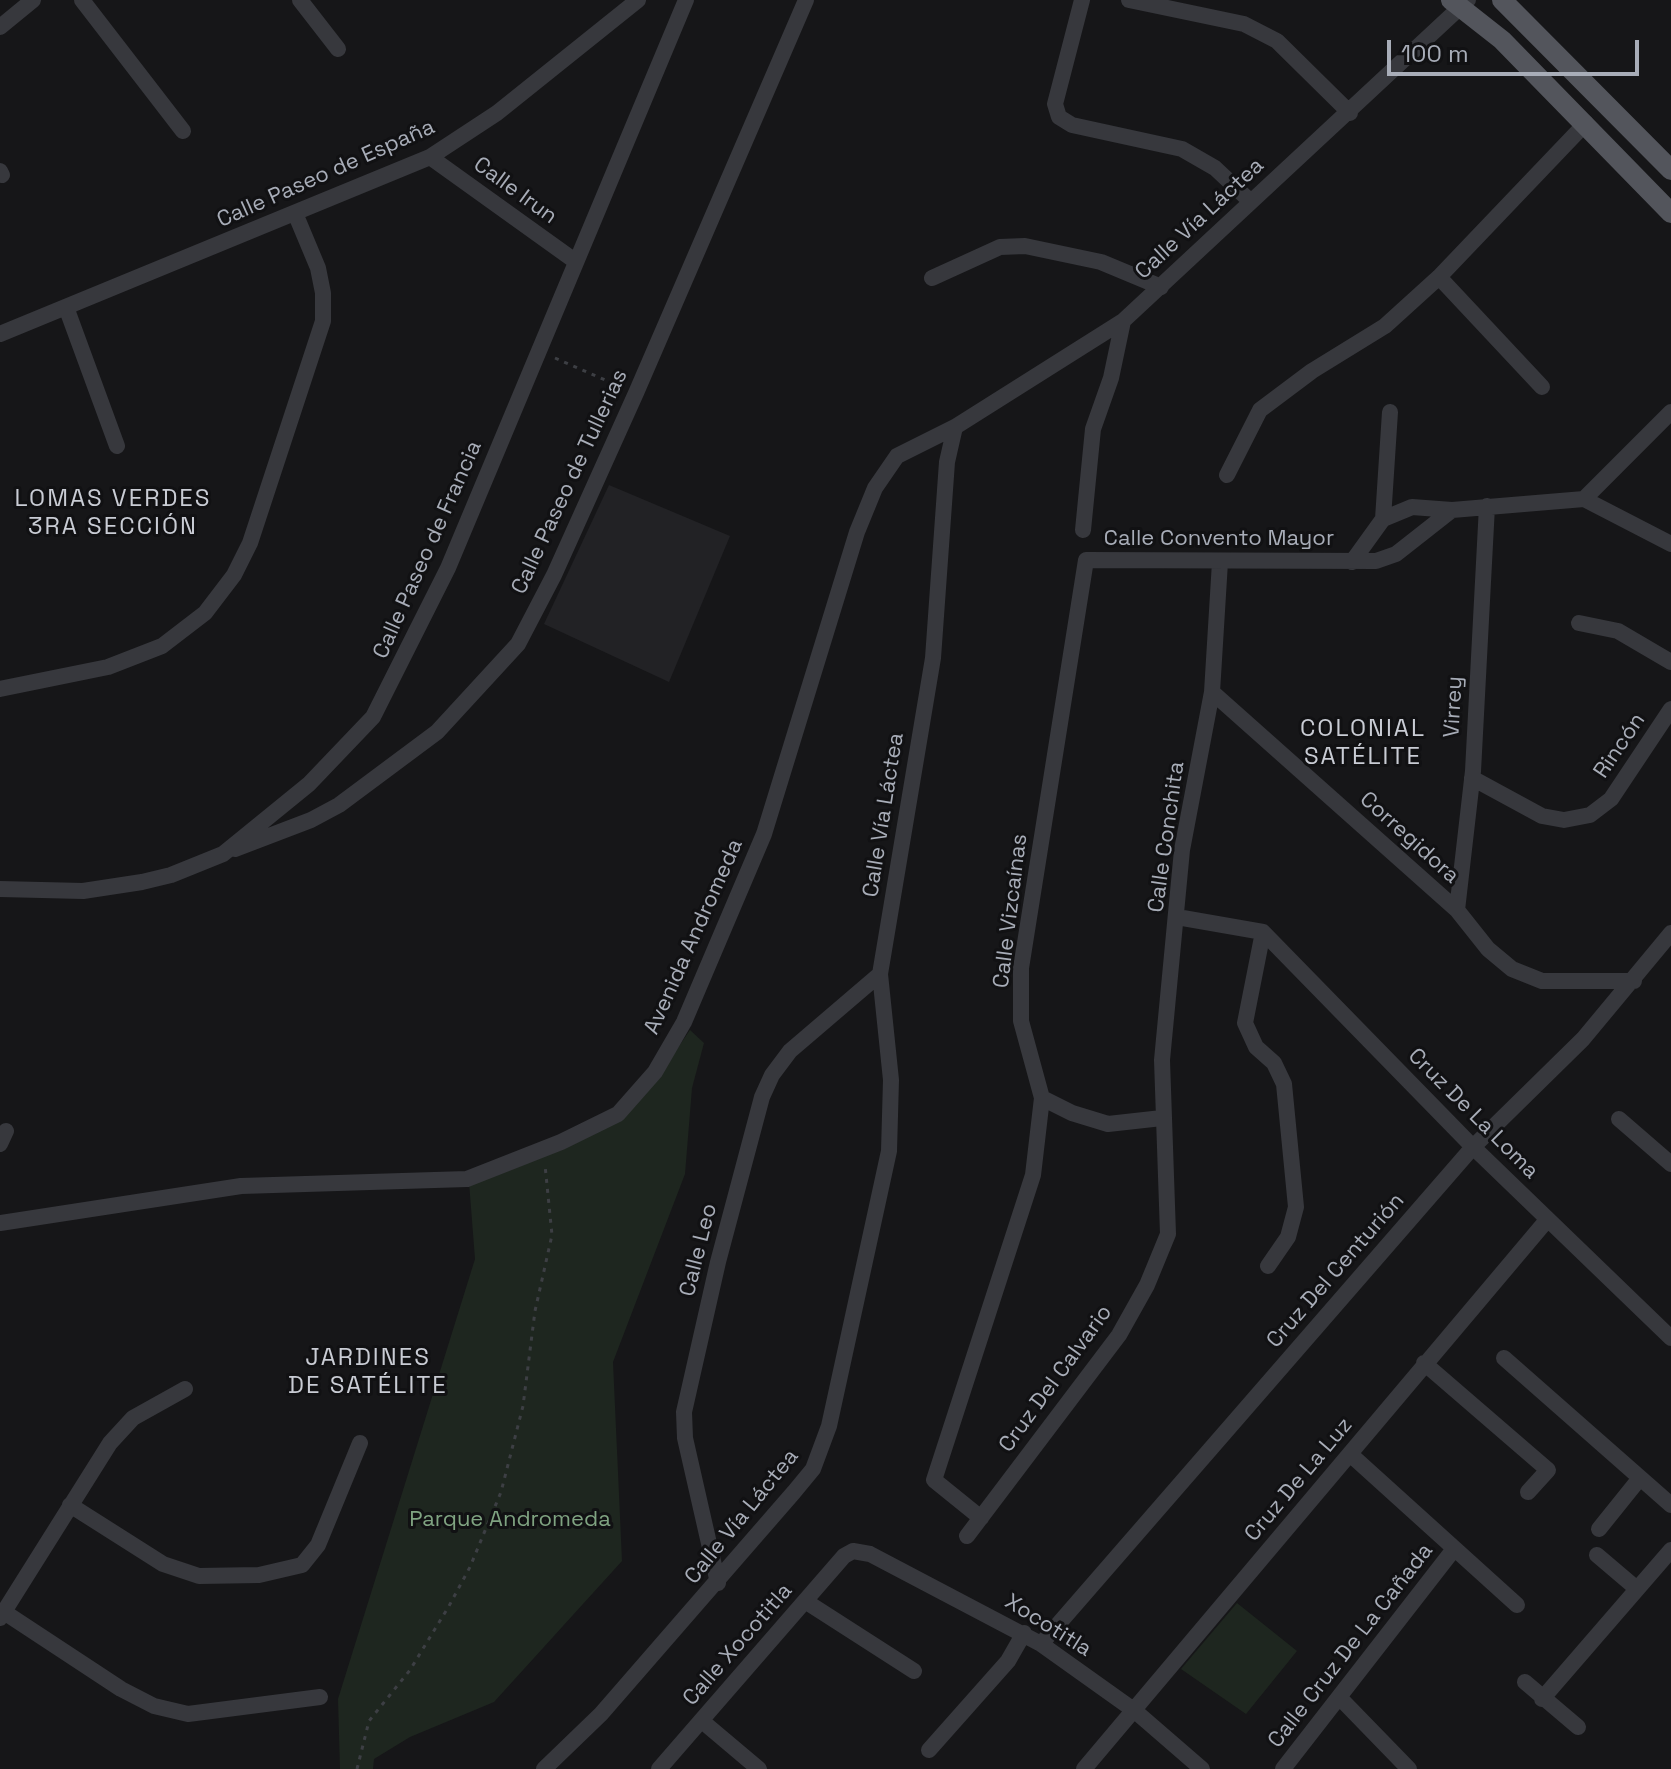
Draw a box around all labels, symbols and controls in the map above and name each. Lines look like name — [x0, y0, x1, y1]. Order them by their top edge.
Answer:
scale bar — [1391, 24, 1643, 74]
text: 100 m — [1401, 38, 1469, 69]
street label: Calle Paseo de España — [213, 114, 439, 234]
street label: Calle Irun — [468, 152, 562, 230]
street label: Calle Vía Láctea — [1130, 153, 1270, 285]
street label: Calle Paseo de Tullerias — [506, 365, 634, 599]
street label: Calle Paseo de Francia — [368, 437, 488, 663]
district label: LOMAS VERDES 3RA SECCIÓN — [14, 485, 212, 541]
street label: Calle Convento Mayor — [1104, 526, 1334, 552]
street label: Virrey — [1439, 676, 1469, 738]
street label: Rincón — [1589, 708, 1651, 784]
district label: COLONIAL SATÉLITE — [1300, 715, 1426, 771]
street label: Calle Vía Láctea — [858, 731, 910, 899]
street label: Calle Conchita — [1143, 760, 1191, 914]
street label: Corregidora — [1354, 786, 1464, 890]
street label: Calle Vizcaínas — [988, 832, 1034, 990]
street label: Avenida Andromeda — [639, 835, 749, 1039]
street label: Cruz De La Loma — [1402, 1043, 1544, 1185]
street label: Cruz Del Centurión — [1262, 1188, 1410, 1354]
street label: Calle Leo — [675, 1201, 723, 1299]
street label: Cruz Del Calvario — [994, 1300, 1118, 1458]
district label: JARDINES DE SATÉLITE — [288, 1344, 448, 1400]
street label: Cruz De La Luz — [1240, 1413, 1358, 1547]
street label: Calle Vía Láctea — [679, 1444, 805, 1590]
park label: Parque Andromeda — [409, 1507, 611, 1533]
street label: Calle Cruz De La Cañada — [1263, 1538, 1439, 1754]
street label: Calle Xocotitla — [678, 1578, 798, 1712]
street label: Xocotitla — [1000, 1589, 1096, 1663]

